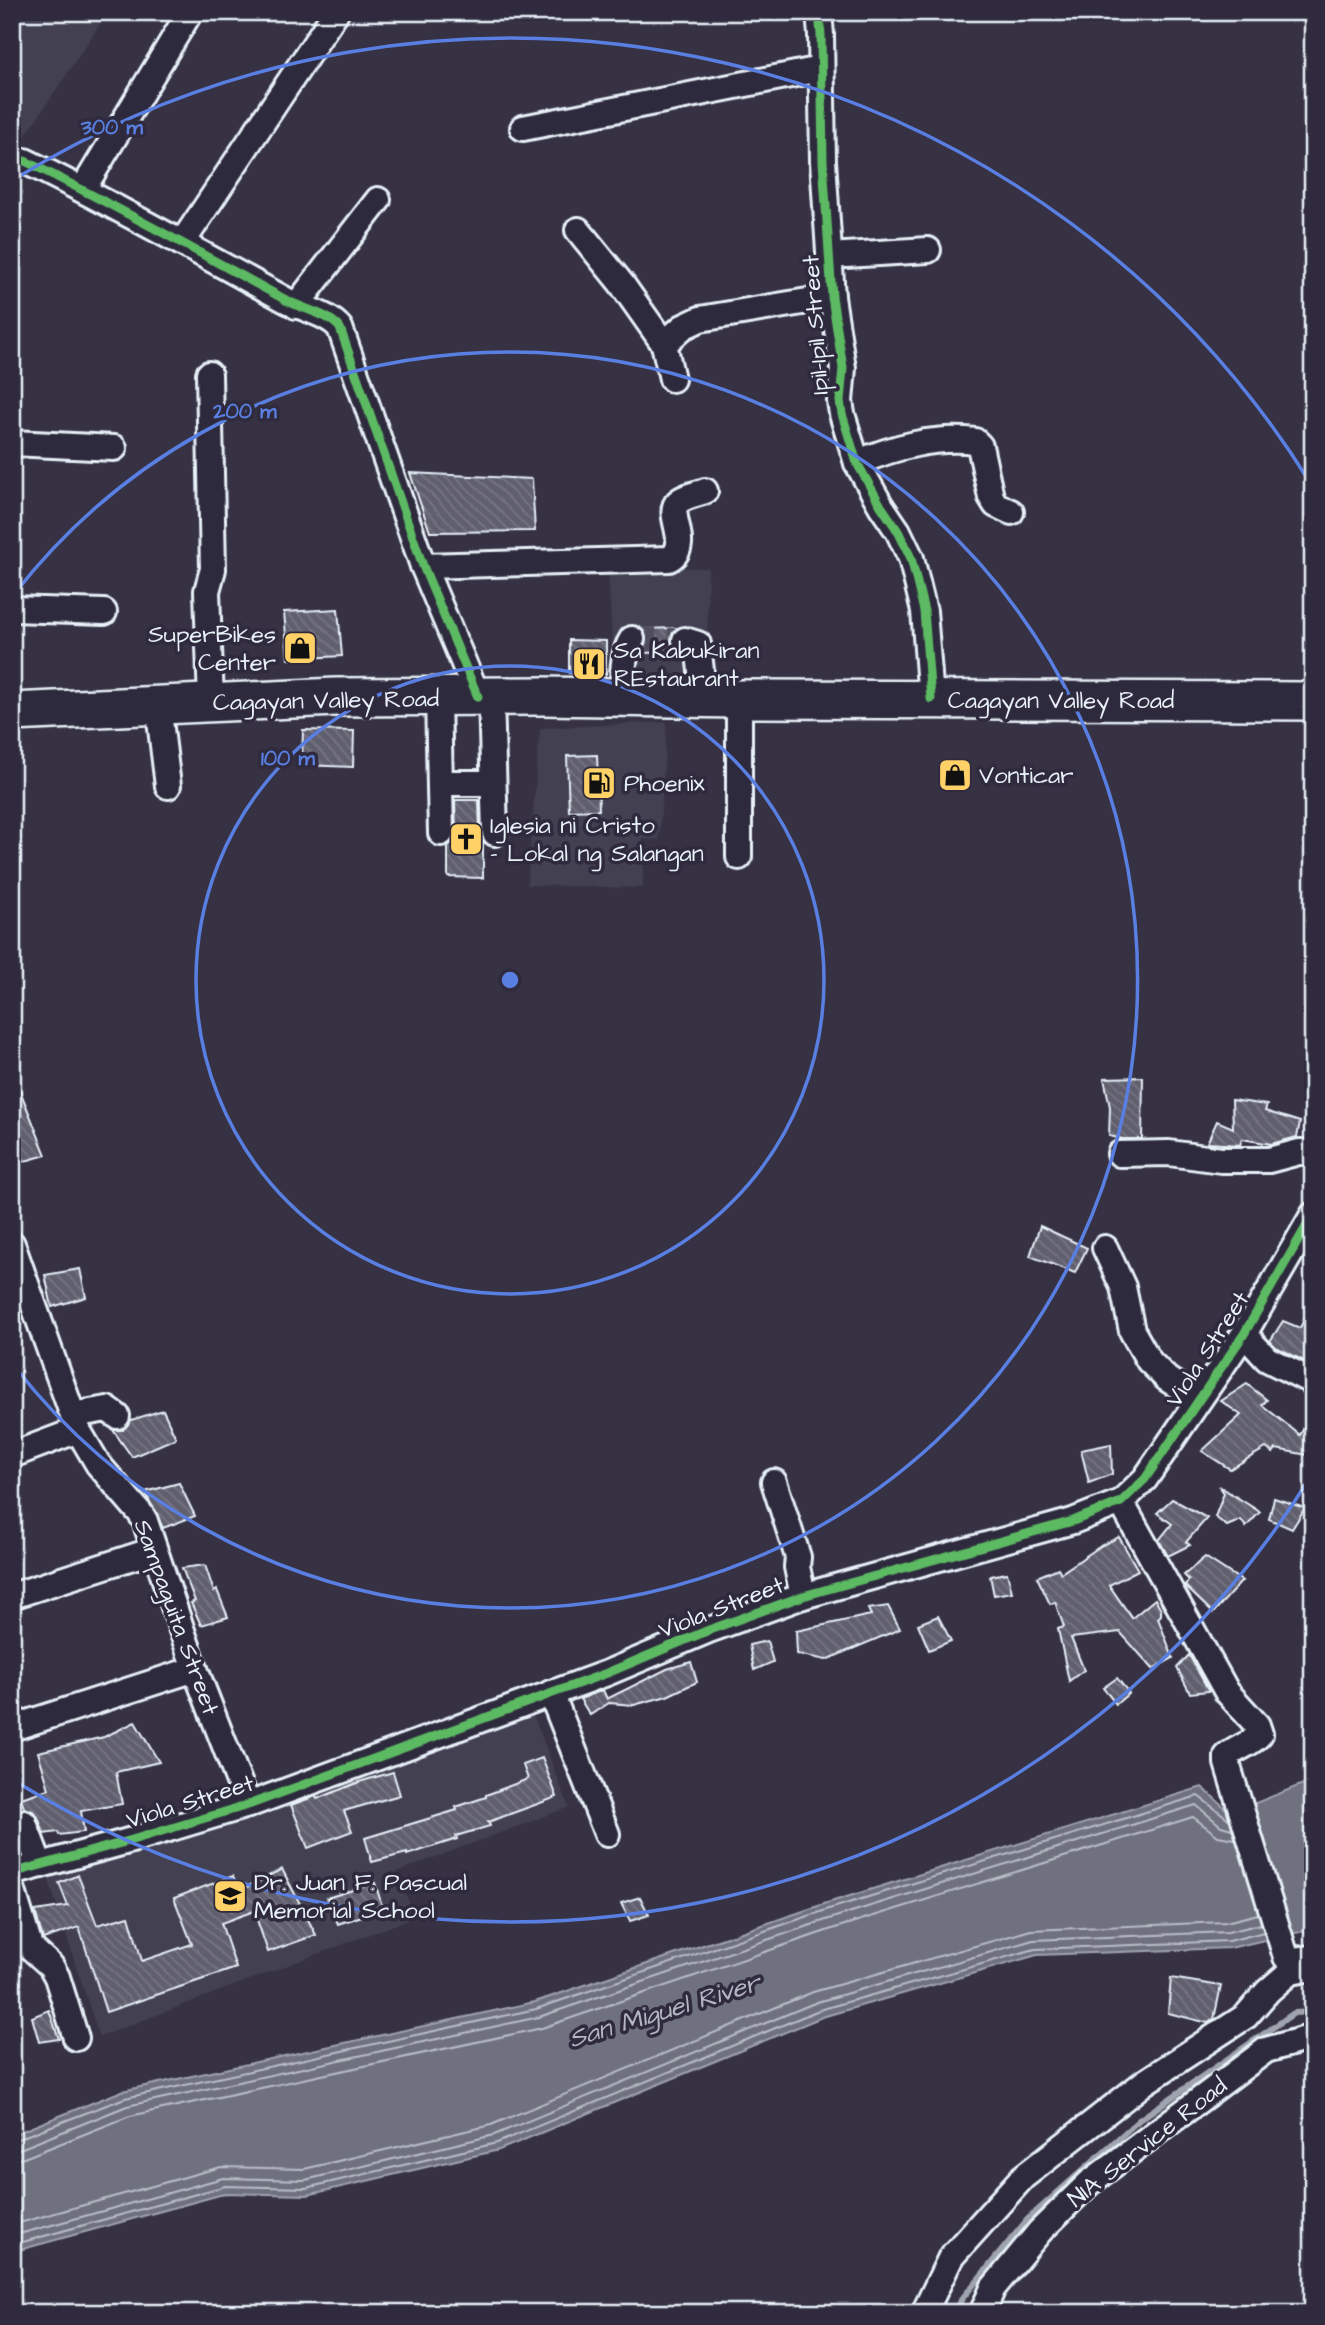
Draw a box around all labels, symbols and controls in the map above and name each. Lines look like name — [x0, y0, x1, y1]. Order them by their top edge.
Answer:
text: 300 m — [80, 113, 144, 142]
street label: Ipil-Ipil Street — [794, 254, 838, 396]
text: 200 m — [212, 397, 277, 426]
place label: SuperBikes Center — [148, 618, 276, 680]
shop icon: SuperBikes Center — [281, 629, 319, 667]
place label: Sa Kabukiran REstaurant — [614, 634, 759, 696]
restaurant icon: Sa Kabukiran REstaurant — [570, 645, 608, 683]
street label: Cagayan Valley Road — [212, 682, 440, 721]
street label: Cagayan Valley Road — [948, 684, 1174, 719]
text: 100 m — [261, 744, 316, 773]
shop icon: Vonticar — [936, 756, 974, 794]
place label: Vonticar — [979, 759, 1074, 793]
fuel station icon: Phoenix — [580, 764, 618, 802]
place label: Phoenix — [624, 767, 705, 801]
place label: Iglesia ni Cristo - Lokal ng Salangan — [490, 809, 704, 872]
church icon: Iglesia ni Cristo - Lokal ng Salangan — [447, 820, 485, 858]
centre of rings — [498, 968, 522, 992]
street label: Viola Street — [1158, 1285, 1258, 1414]
street label: Sampaguita Street — [124, 1515, 227, 1720]
street label: Viola Street — [654, 1568, 789, 1647]
street label: Viola Street — [122, 1766, 259, 1837]
place label: Dr. Juan F. Pascual Memorial School — [254, 1866, 467, 1928]
school or university icon: Dr. Juan F. Pascual Memorial School — [211, 1877, 249, 1915]
water label: San Miguel River — [564, 1964, 767, 2058]
street label: NIA Service Road — [1061, 2070, 1235, 2216]

